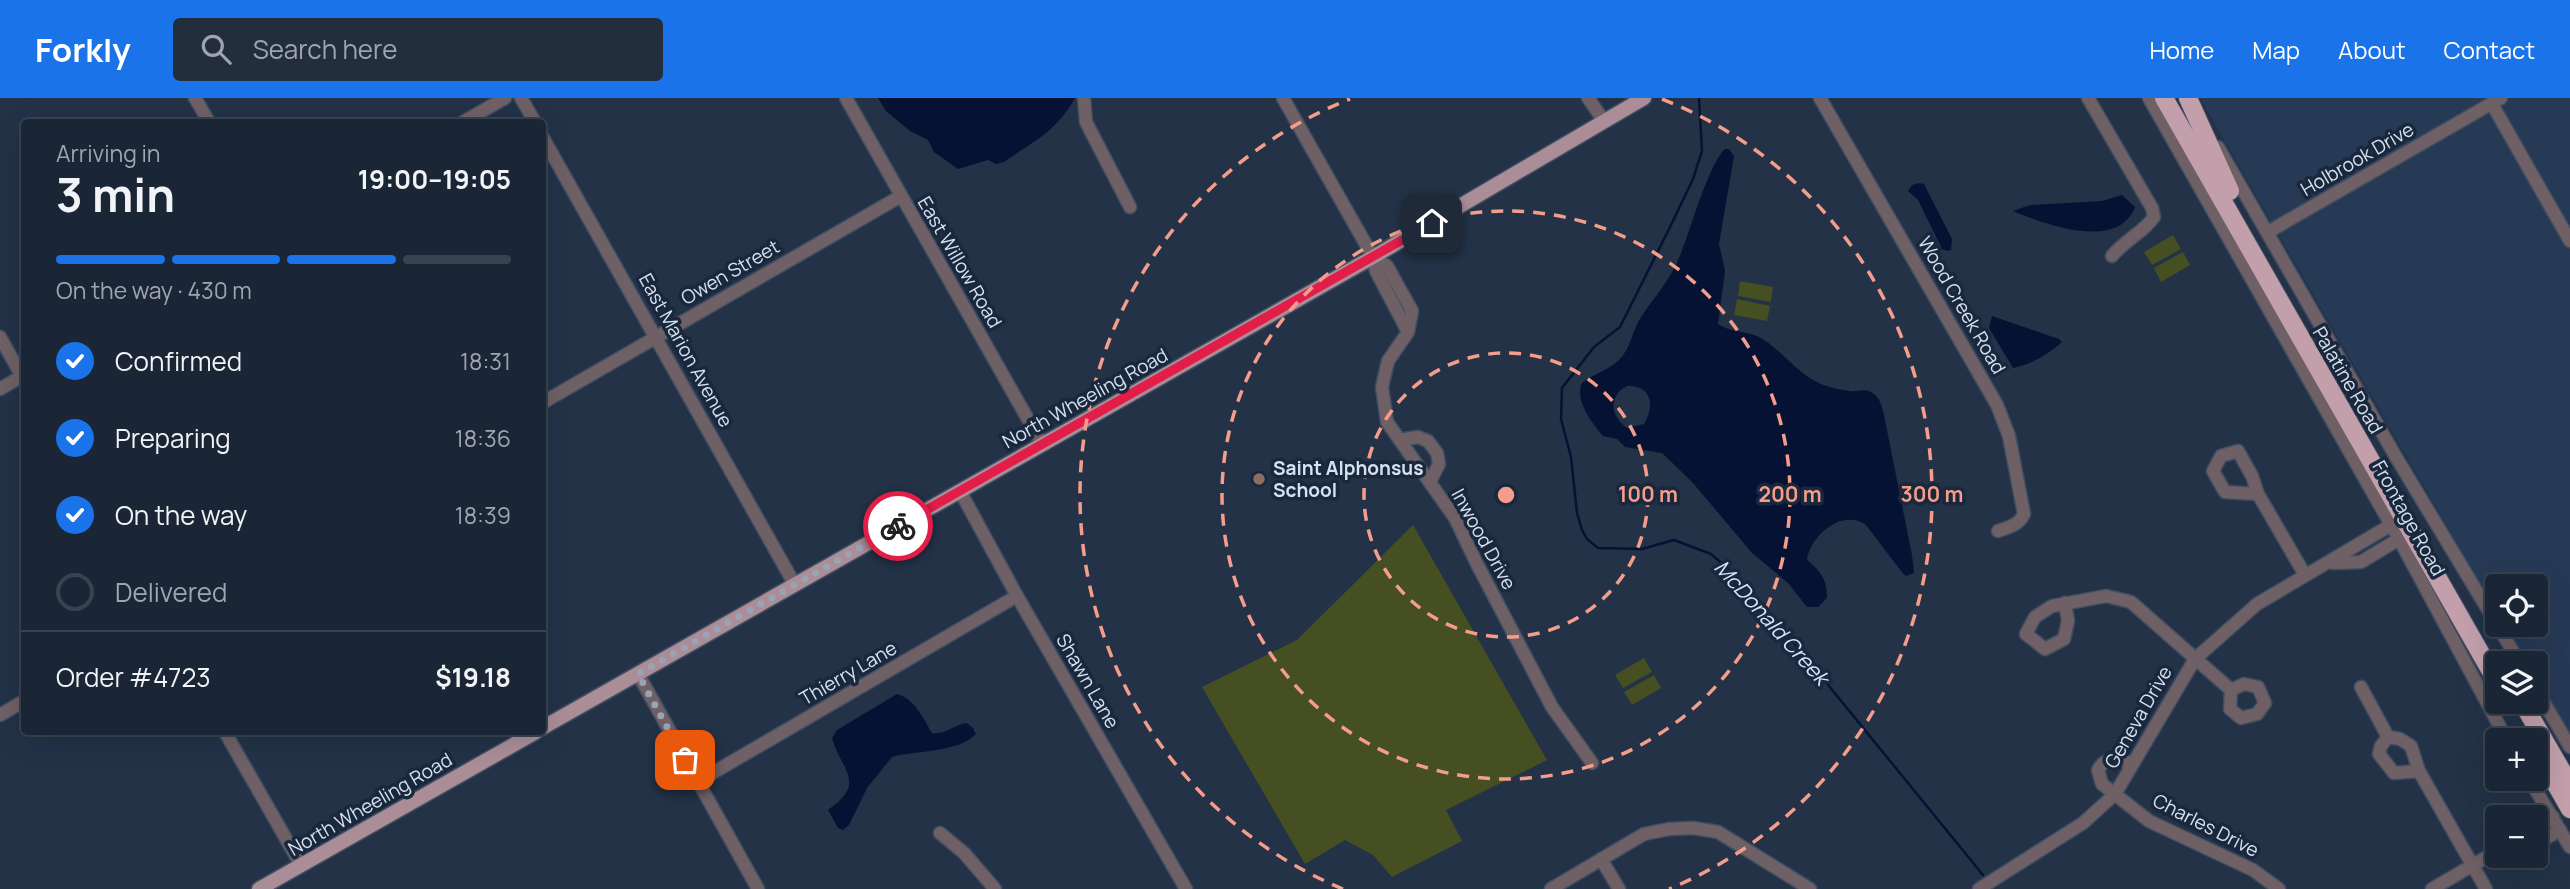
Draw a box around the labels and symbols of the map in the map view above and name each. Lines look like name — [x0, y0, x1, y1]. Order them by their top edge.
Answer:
street label: Holbrook Drive — [2296, 116, 2418, 202]
street label: East Willow Road — [912, 192, 1008, 332]
pin — [1402, 193, 1462, 253]
street label: Wood Creek Road — [1912, 231, 2012, 379]
street label: Owen Street — [676, 233, 784, 311]
street label: East Marion Avenue — [633, 269, 739, 431]
street label: Palatine Road — [2307, 322, 2389, 438]
street label: North Wheeling Road — [998, 342, 1172, 454]
place label: Saint Alphonsus School — [1273, 455, 1423, 503]
street label: Frontage Road — [2367, 456, 2451, 580]
marker: Saint Alphonsus School — [1251, 471, 1267, 487]
text: 100 m — [1618, 480, 1678, 508]
text: 200 m — [1758, 480, 1822, 508]
text: 300 m — [1901, 480, 1963, 508]
centre of rings — [1494, 483, 1518, 507]
street label: Inwood Drive — [1446, 484, 1522, 594]
courier — [863, 491, 933, 561]
water label: McDonald Creek — [1708, 554, 1837, 692]
street label: Shawn Lane — [1050, 629, 1126, 733]
street label: Thierry Lane — [795, 635, 901, 711]
street label: Geneva Drive — [2098, 661, 2178, 773]
pin — [655, 730, 715, 790]
street label: North Wheeling Road — [283, 746, 457, 862]
street label: Charles Drive — [2148, 787, 2264, 863]

